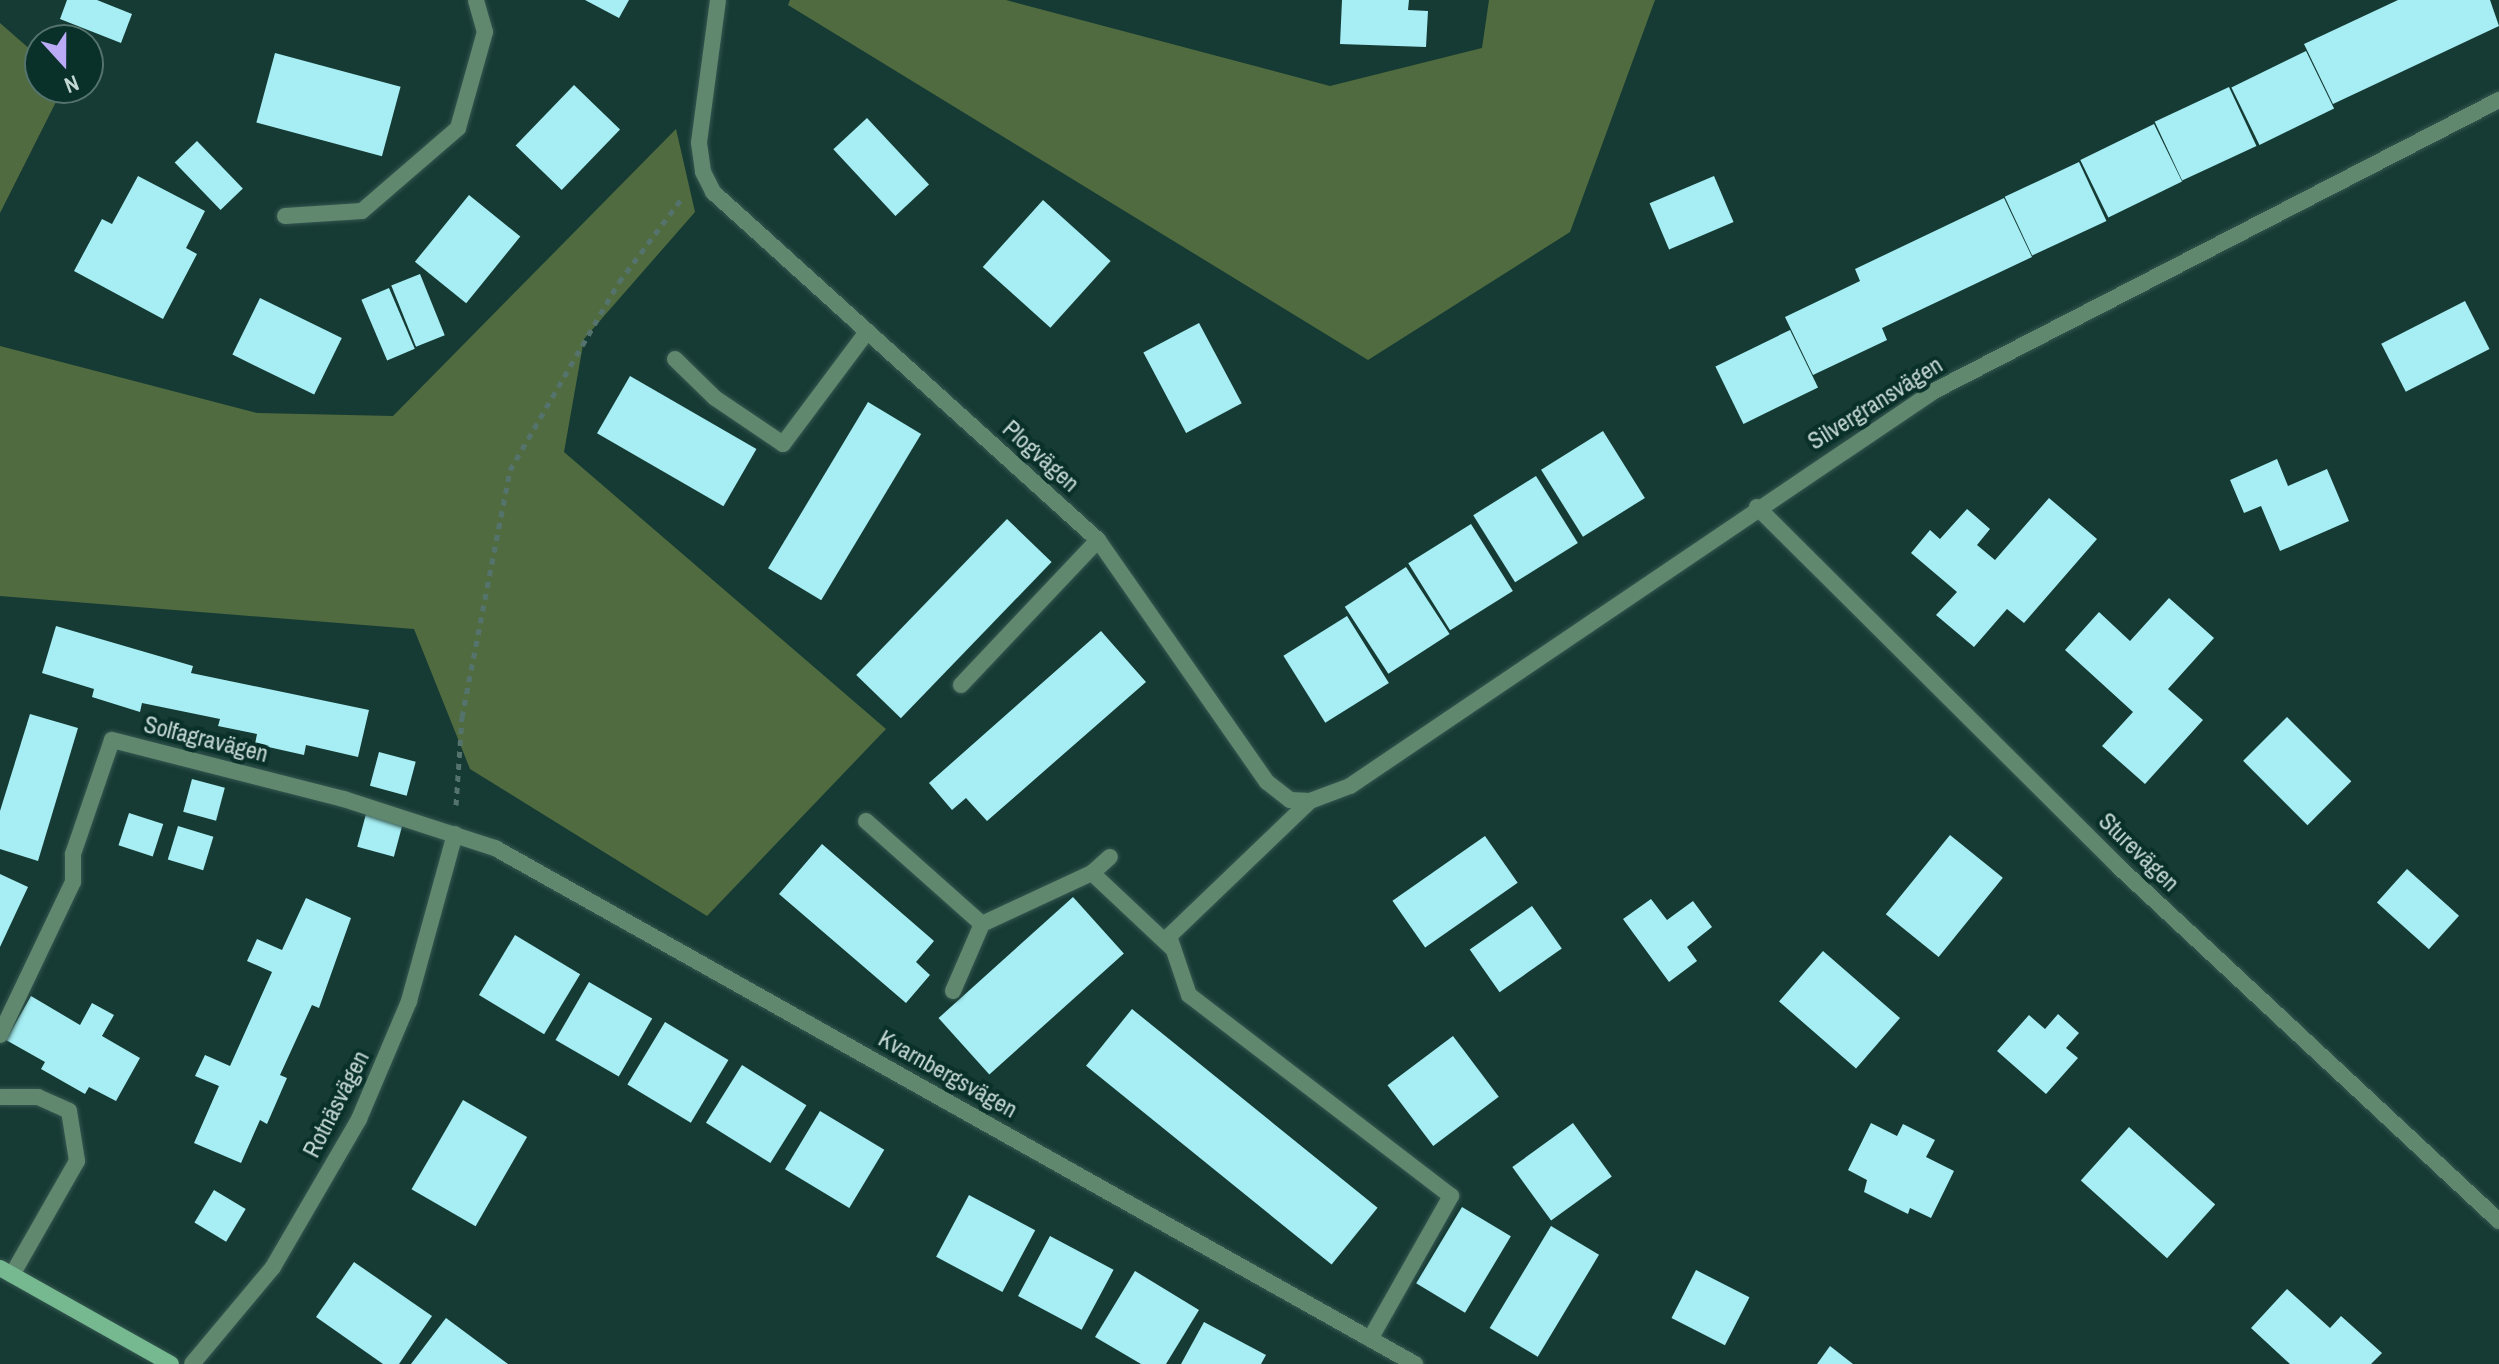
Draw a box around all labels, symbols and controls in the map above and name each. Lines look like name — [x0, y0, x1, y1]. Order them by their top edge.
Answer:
north arrow — [24, 24, 104, 104]
text: N — [60, 68, 83, 101]
street label: Silvergransvägen — [1802, 350, 1948, 456]
street label: Plogvägen — [997, 414, 1085, 498]
street label: Solfagravägen — [141, 710, 271, 768]
street label: Sturevägen — [2093, 807, 2185, 897]
street label: Kvarnbergsvägen — [874, 1024, 1022, 1124]
street label: Rotnäsvägen — [297, 1046, 375, 1162]

